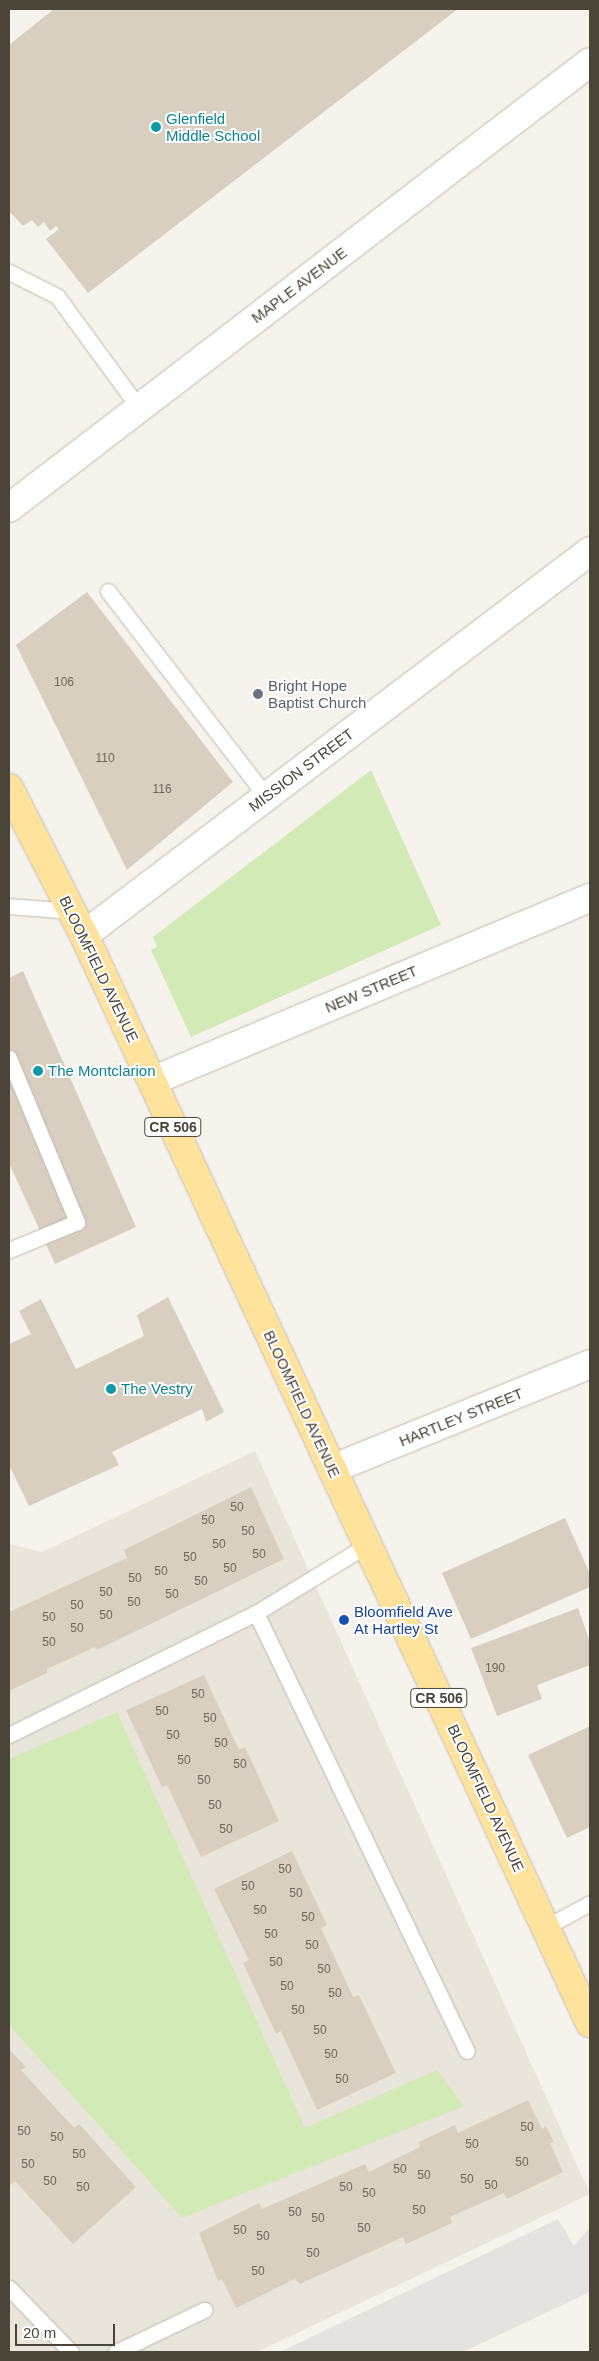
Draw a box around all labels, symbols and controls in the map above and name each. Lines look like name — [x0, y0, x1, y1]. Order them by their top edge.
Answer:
place label: Glenfield Middle School — [166, 109, 260, 144]
marker: Glenfield Middle School — [150, 121, 162, 133]
street label: MAPLE AVENUE — [247, 243, 351, 327]
house number: 106 — [54, 676, 74, 690]
place label: Bright Hope Baptist Church — [268, 676, 366, 711]
marker: Bright Hope Baptist Church — [252, 688, 264, 700]
street label: MISSION STREET — [245, 725, 357, 815]
house number: 110 — [95, 752, 115, 766]
house number: 116 — [152, 783, 172, 797]
street label: BLOOMFIELD AVENUE — [56, 893, 142, 1045]
street label: NEW STREET — [322, 962, 420, 1016]
place label: The Montclarion — [48, 1062, 156, 1080]
marker: The Montclarion — [32, 1065, 44, 1077]
road number: CR 506 — [144, 1116, 202, 1138]
street label: BLOOMFIELD AVENUE — [260, 1327, 344, 1481]
place label: The Vestry — [121, 1380, 193, 1398]
marker: The Vestry — [105, 1383, 117, 1395]
street label: HARTLEY STREET — [396, 1384, 526, 1450]
house number: 50 — [230, 1501, 244, 1515]
house number: 50 — [201, 1514, 215, 1528]
house number: 50 — [241, 1525, 255, 1539]
house number: 50 — [212, 1538, 226, 1552]
house number: 50 — [252, 1548, 266, 1562]
house number: 50 — [183, 1551, 197, 1565]
house number: 50 — [223, 1562, 237, 1576]
house number: 50 — [154, 1565, 168, 1579]
house number: 50 — [128, 1572, 142, 1586]
house number: 50 — [194, 1575, 208, 1589]
house number: 50 — [99, 1586, 113, 1600]
house number: 50 — [165, 1588, 179, 1602]
house number: 50 — [127, 1596, 141, 1610]
house number: 50 — [70, 1599, 84, 1613]
place label: Bloomfield Ave At Hartley St — [354, 1602, 454, 1637]
house number: 50 — [99, 1609, 113, 1623]
house number: 50 — [42, 1611, 56, 1625]
marker: Bloomfield Ave At Hartley St — [338, 1614, 350, 1626]
house number: 50 — [70, 1622, 84, 1636]
house number: 50 — [42, 1636, 56, 1650]
house number: 190 — [485, 1662, 505, 1676]
road number: CR 506 — [410, 1686, 468, 1710]
house number: 50 — [191, 1688, 205, 1702]
house number: 50 — [155, 1705, 169, 1719]
house number: 50 — [203, 1712, 217, 1726]
street label: BLOOMFIELD AVENUE — [444, 1721, 528, 1875]
house number: 50 — [166, 1729, 180, 1743]
house number: 50 — [214, 1737, 228, 1751]
house number: 50 — [177, 1754, 191, 1768]
house number: 50 — [233, 1758, 247, 1772]
house number: 50 — [197, 1774, 211, 1788]
house number: 50 — [208, 1799, 222, 1813]
house number: 50 — [219, 1823, 233, 1837]
house number: 50 — [278, 1863, 292, 1877]
house number: 50 — [241, 1880, 255, 1894]
house number: 50 — [289, 1887, 303, 1901]
house number: 50 — [253, 1904, 267, 1918]
house number: 50 — [301, 1911, 315, 1925]
house number: 50 — [264, 1928, 278, 1942]
house number: 50 — [305, 1939, 319, 1953]
house number: 50 — [269, 1956, 283, 1970]
house number: 50 — [317, 1963, 331, 1977]
house number: 50 — [280, 1980, 294, 1994]
house number: 50 — [328, 1987, 342, 2001]
house number: 50 — [291, 2004, 305, 2018]
house number: 50 — [313, 2024, 327, 2038]
house number: 50 — [324, 2048, 338, 2062]
house number: 50 — [335, 2073, 349, 2087]
house number: 50 — [520, 2121, 534, 2135]
house number: 50 — [17, 2125, 31, 2139]
house number: 50 — [50, 2131, 64, 2145]
house number: 50 — [465, 2138, 479, 2152]
house number: 50 — [72, 2148, 86, 2162]
house number: 50 — [515, 2156, 529, 2170]
house number: 50 — [21, 2158, 35, 2172]
house number: 50 — [393, 2163, 407, 2177]
house number: 50 — [417, 2169, 431, 2183]
house number: 50 — [460, 2173, 474, 2187]
house number: 50 — [43, 2175, 57, 2189]
house number: 50 — [484, 2179, 498, 2193]
house number: 50 — [76, 2181, 90, 2195]
house number: 50 — [339, 2181, 353, 2195]
house number: 50 — [362, 2187, 376, 2201]
house number: 50 — [412, 2204, 426, 2218]
house number: 50 — [288, 2206, 302, 2220]
house number: 50 — [311, 2212, 325, 2226]
house number: 50 — [357, 2222, 371, 2236]
house number: 50 — [233, 2224, 247, 2238]
house number: 50 — [256, 2230, 270, 2244]
house number: 50 — [306, 2247, 320, 2261]
house number: 50 — [251, 2265, 265, 2279]
scale bar — [18, 2314, 118, 2346]
text: 20 m — [23, 2324, 56, 2341]

